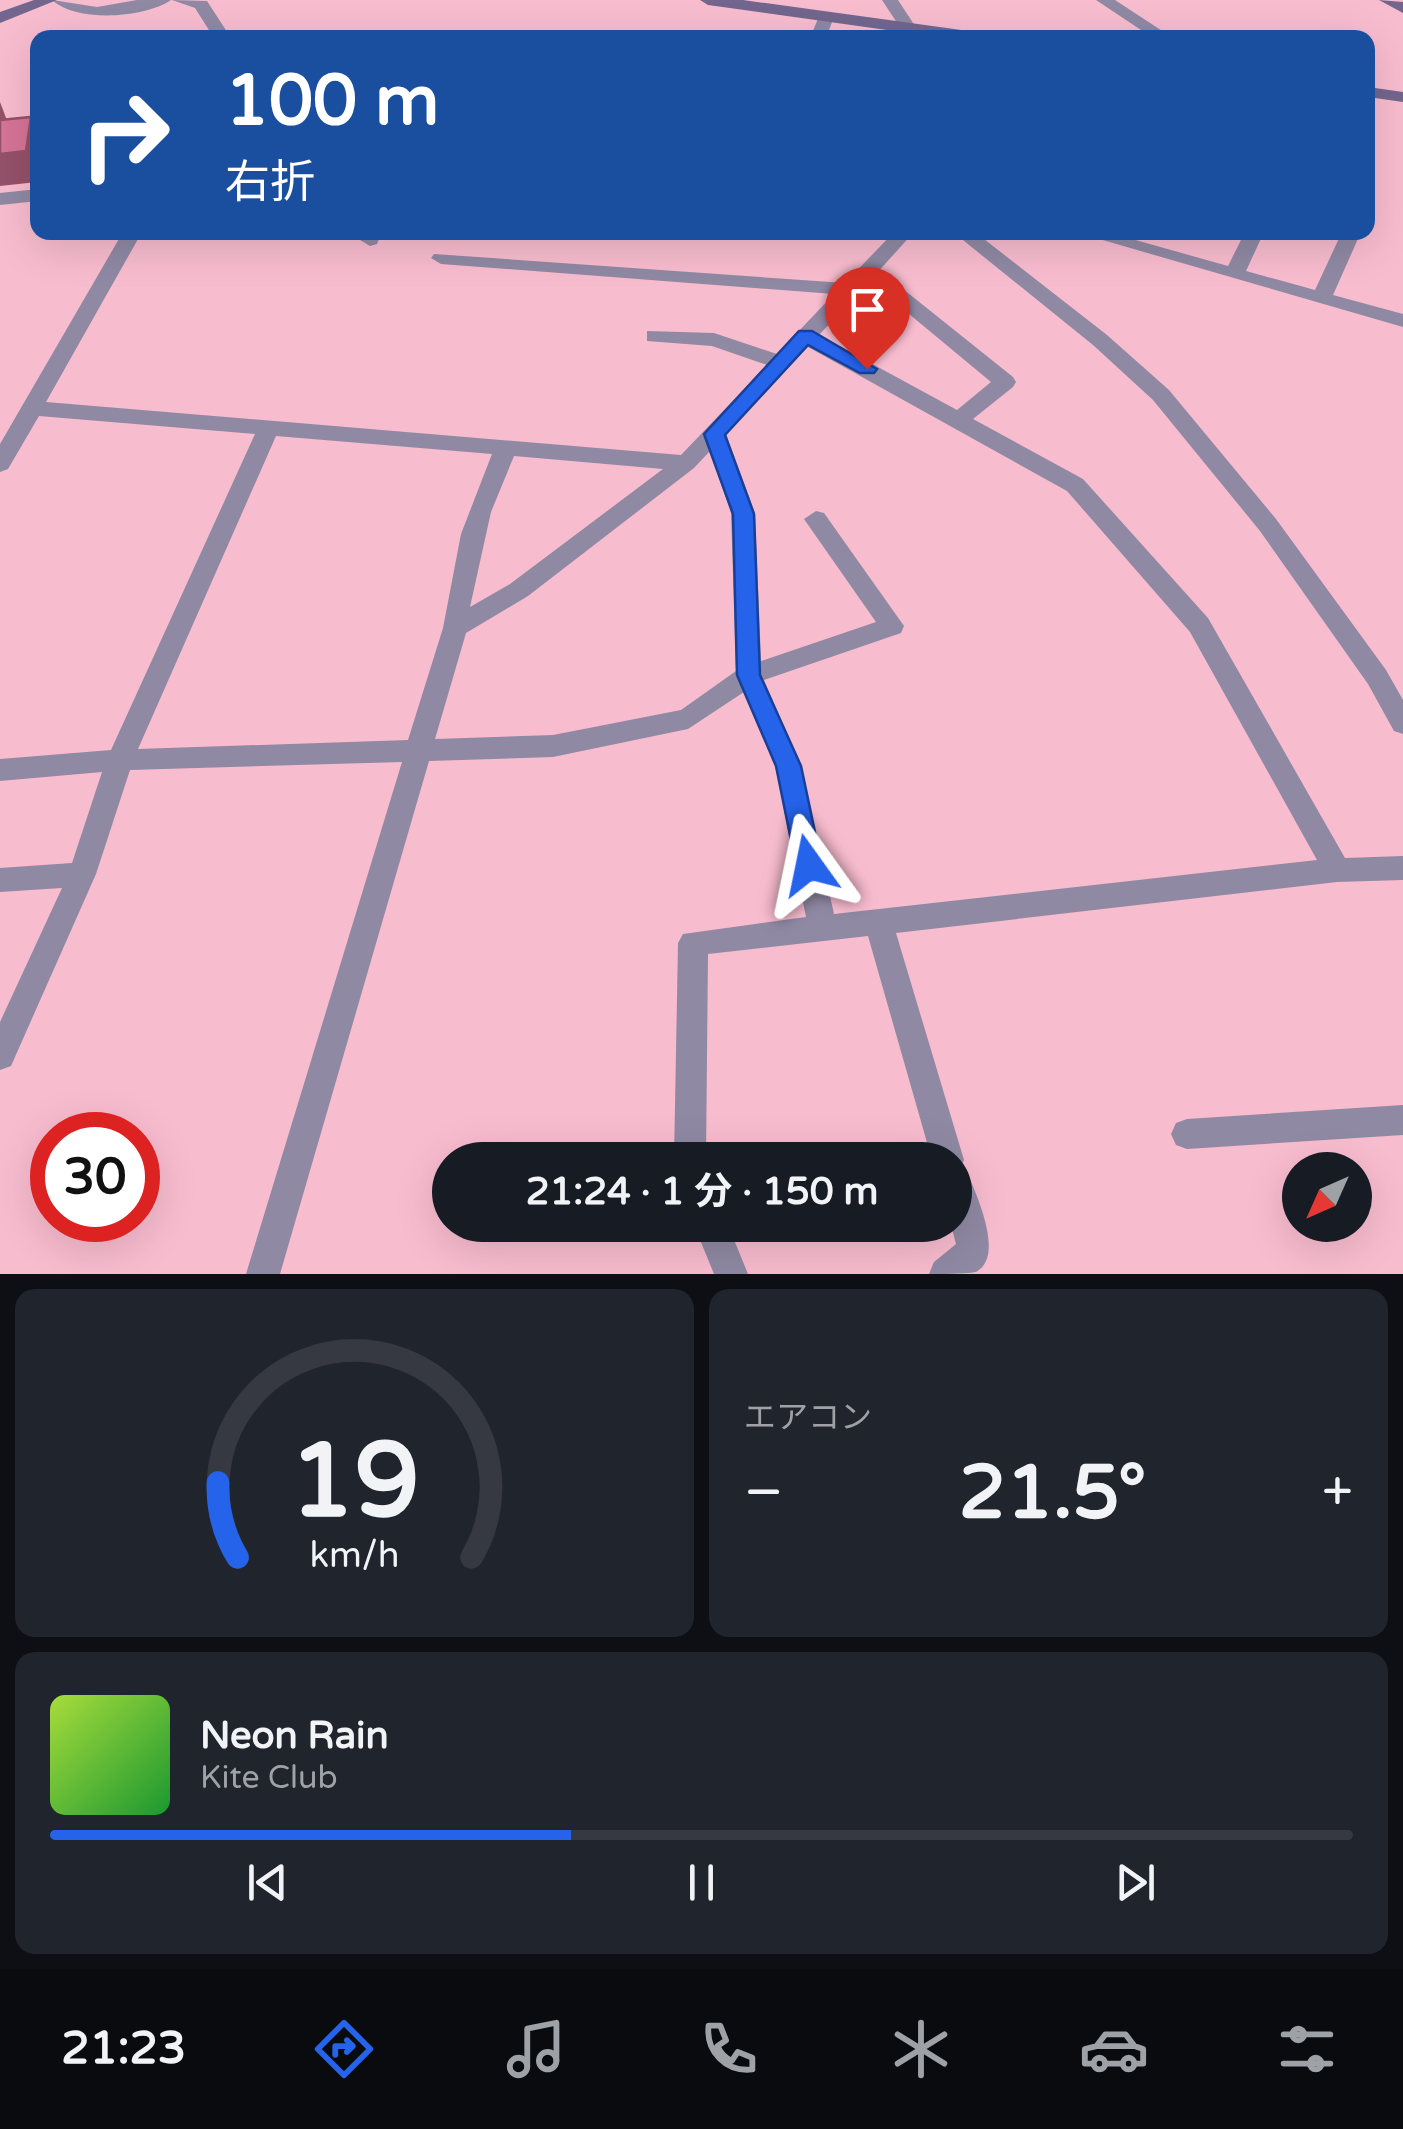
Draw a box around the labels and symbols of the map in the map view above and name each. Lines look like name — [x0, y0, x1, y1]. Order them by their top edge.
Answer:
pin — [825, 267, 910, 370]
position arrow — [757, 813, 861, 917]
speed limit sign: 30 — [30, 1112, 160, 1242]
north arrow — [1282, 1152, 1372, 1242]

